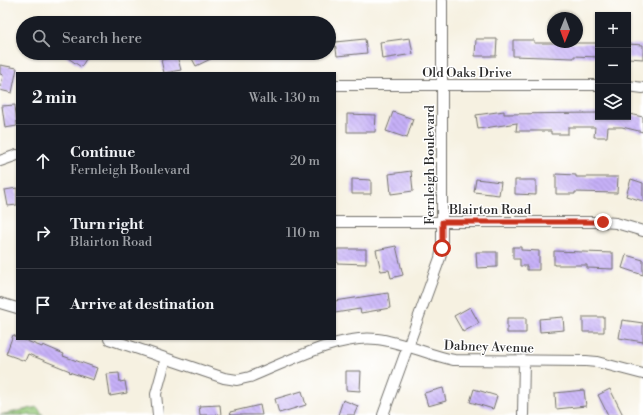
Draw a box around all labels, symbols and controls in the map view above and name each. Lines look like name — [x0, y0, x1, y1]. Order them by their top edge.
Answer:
north arrow — [547, 12, 583, 48]
map controls — [595, 12, 631, 120]
button: + — [595, 12, 631, 48]
search box — [16, 16, 336, 60]
icon: search — [30, 27, 52, 49]
text: Search here — [62, 29, 142, 48]
button: − — [595, 48, 631, 84]
street label: Old Oaks Drive — [422, 65, 512, 81]
button: layers — [595, 84, 631, 120]
text: 2 min — [32, 87, 77, 109]
text: Walk · 130 m — [249, 90, 320, 106]
street label: Fernleigh Boulevard — [422, 105, 438, 225]
text: Continue — [70, 143, 135, 162]
icon: ahead — [32, 150, 54, 172]
text: 20 m — [290, 153, 320, 169]
text: Fernleigh Boulevard — [70, 162, 190, 178]
street label: Blairton Road — [448, 202, 532, 218]
route end — [594, 213, 612, 231]
text: Turn right — [70, 215, 144, 234]
icon: right — [32, 222, 54, 244]
text: 110 m — [286, 225, 320, 241]
text: Blairton Road — [70, 234, 152, 250]
route start — [433, 239, 451, 257]
icon: arrive — [32, 294, 54, 316]
text: Arrive at destination — [70, 295, 214, 314]
street label: Dabney Avenue — [444, 337, 535, 357]

